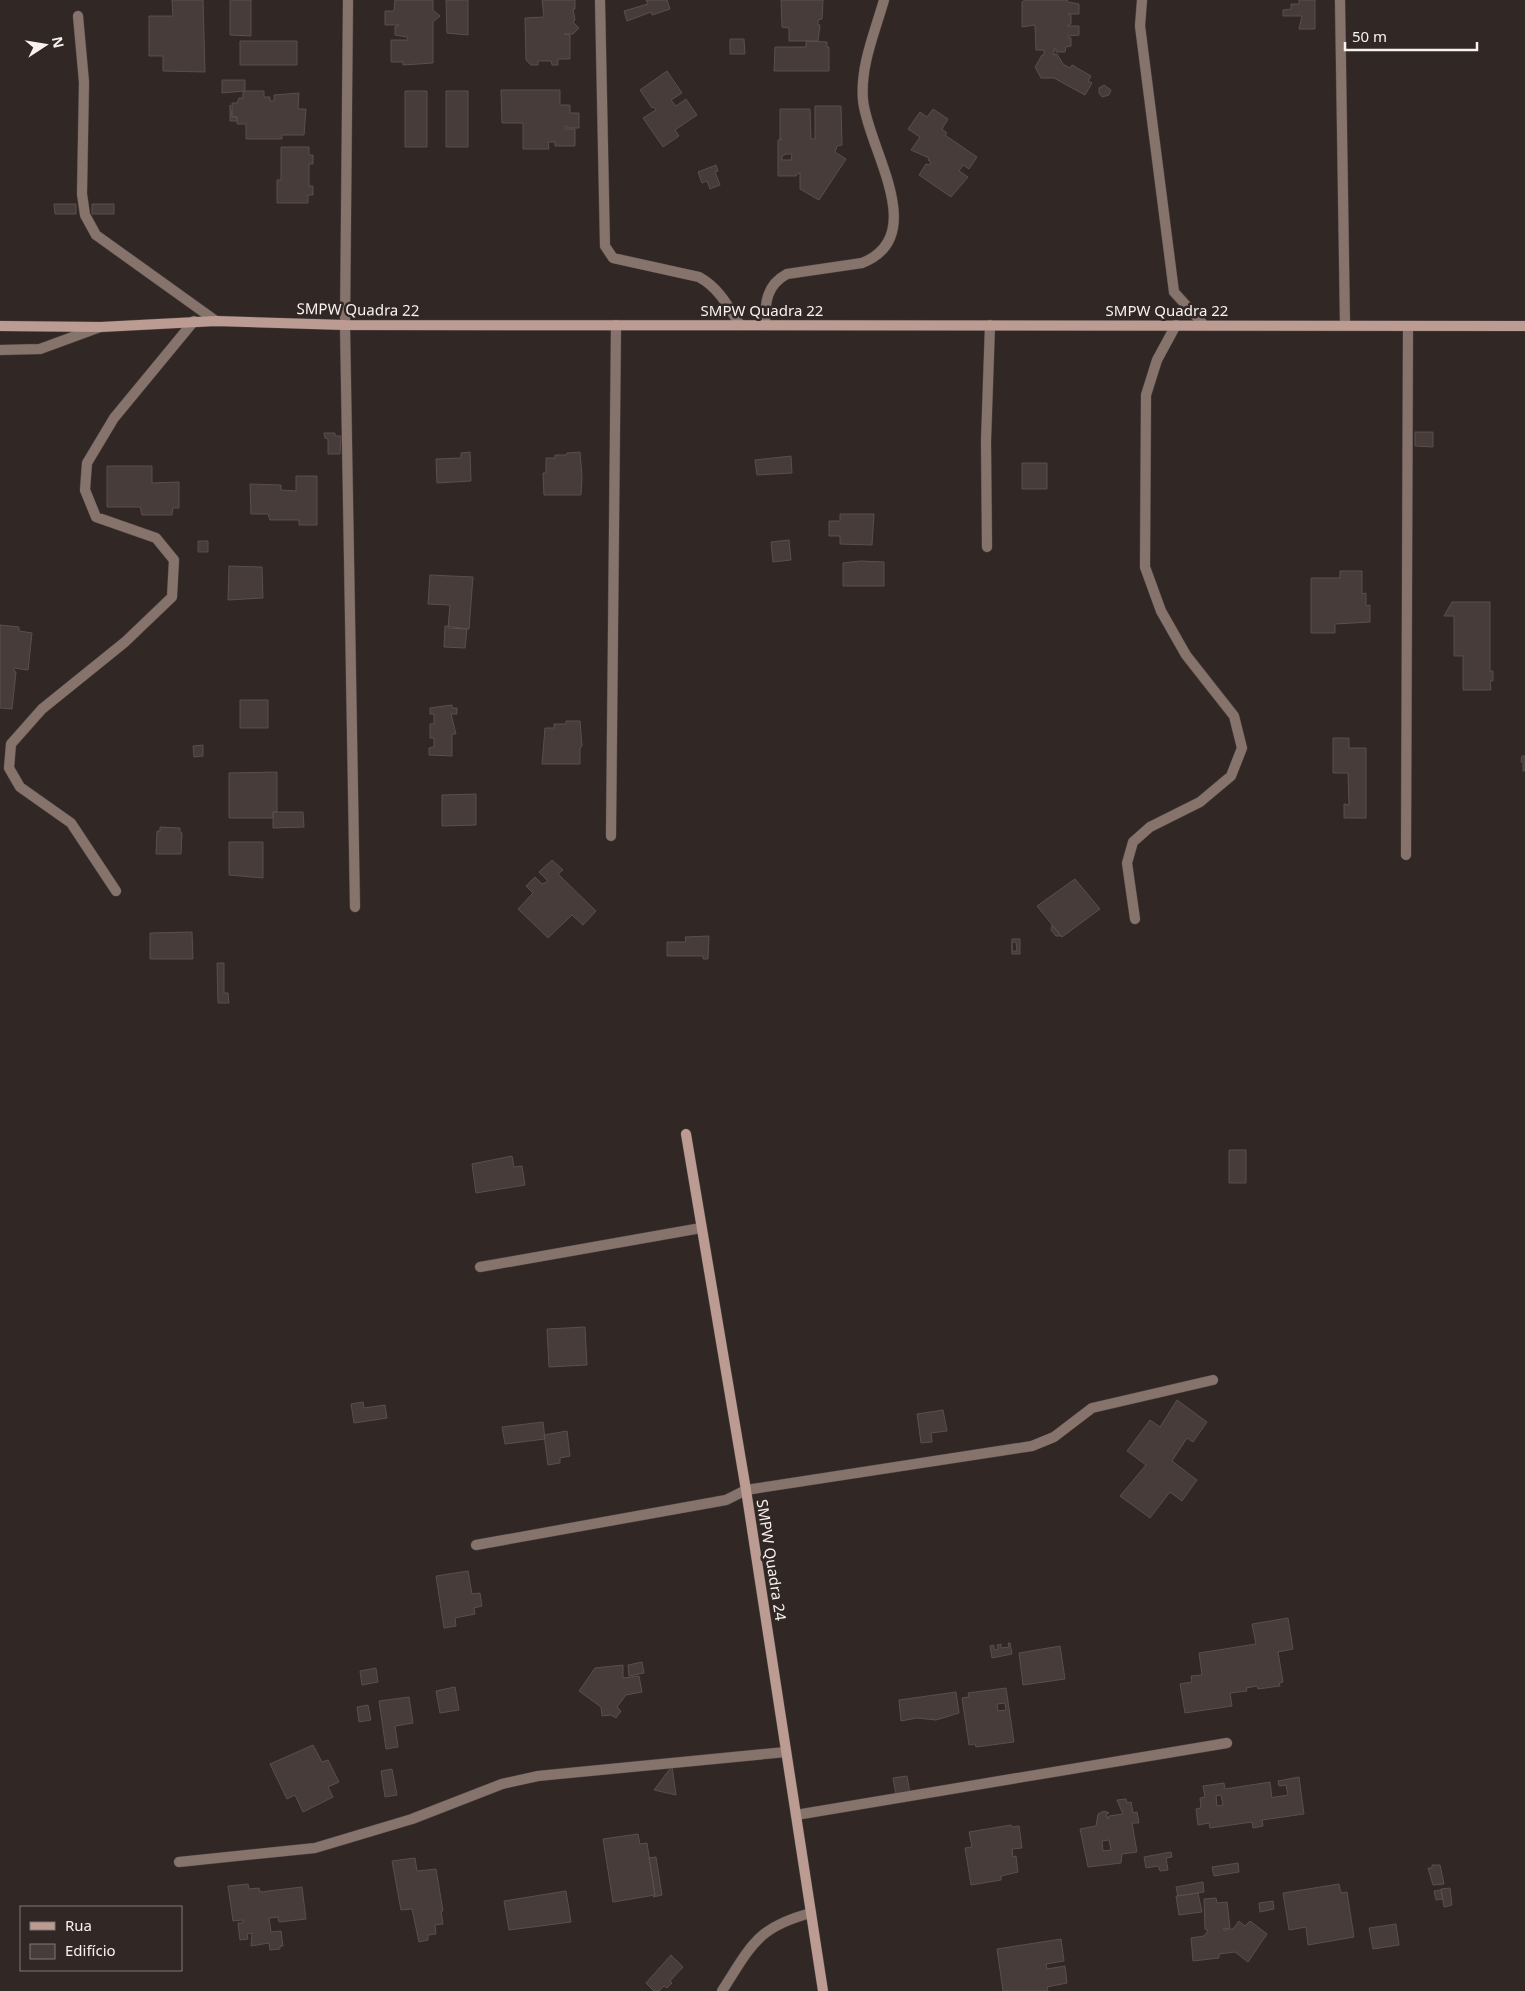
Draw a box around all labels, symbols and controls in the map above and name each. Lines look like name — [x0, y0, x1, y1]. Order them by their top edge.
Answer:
north arrow — [20, 20, 70, 70]
scale bar — [1345, 20, 1478, 52]
text: 50 m — [1352, 26, 1387, 46]
text: N — [48, 35, 69, 50]
street label: SMPW Quadra 22 — [296, 298, 420, 320]
street label: SMPW Quadra 22 — [701, 300, 823, 320]
street label: SMPW Quadra 22 — [1106, 300, 1228, 320]
street label: SMPW Quadra 24 — [753, 1498, 792, 1623]
legend — [20, 1906, 182, 1971]
text: Rua — [65, 1915, 92, 1935]
text: Edifício — [65, 1940, 116, 1960]

